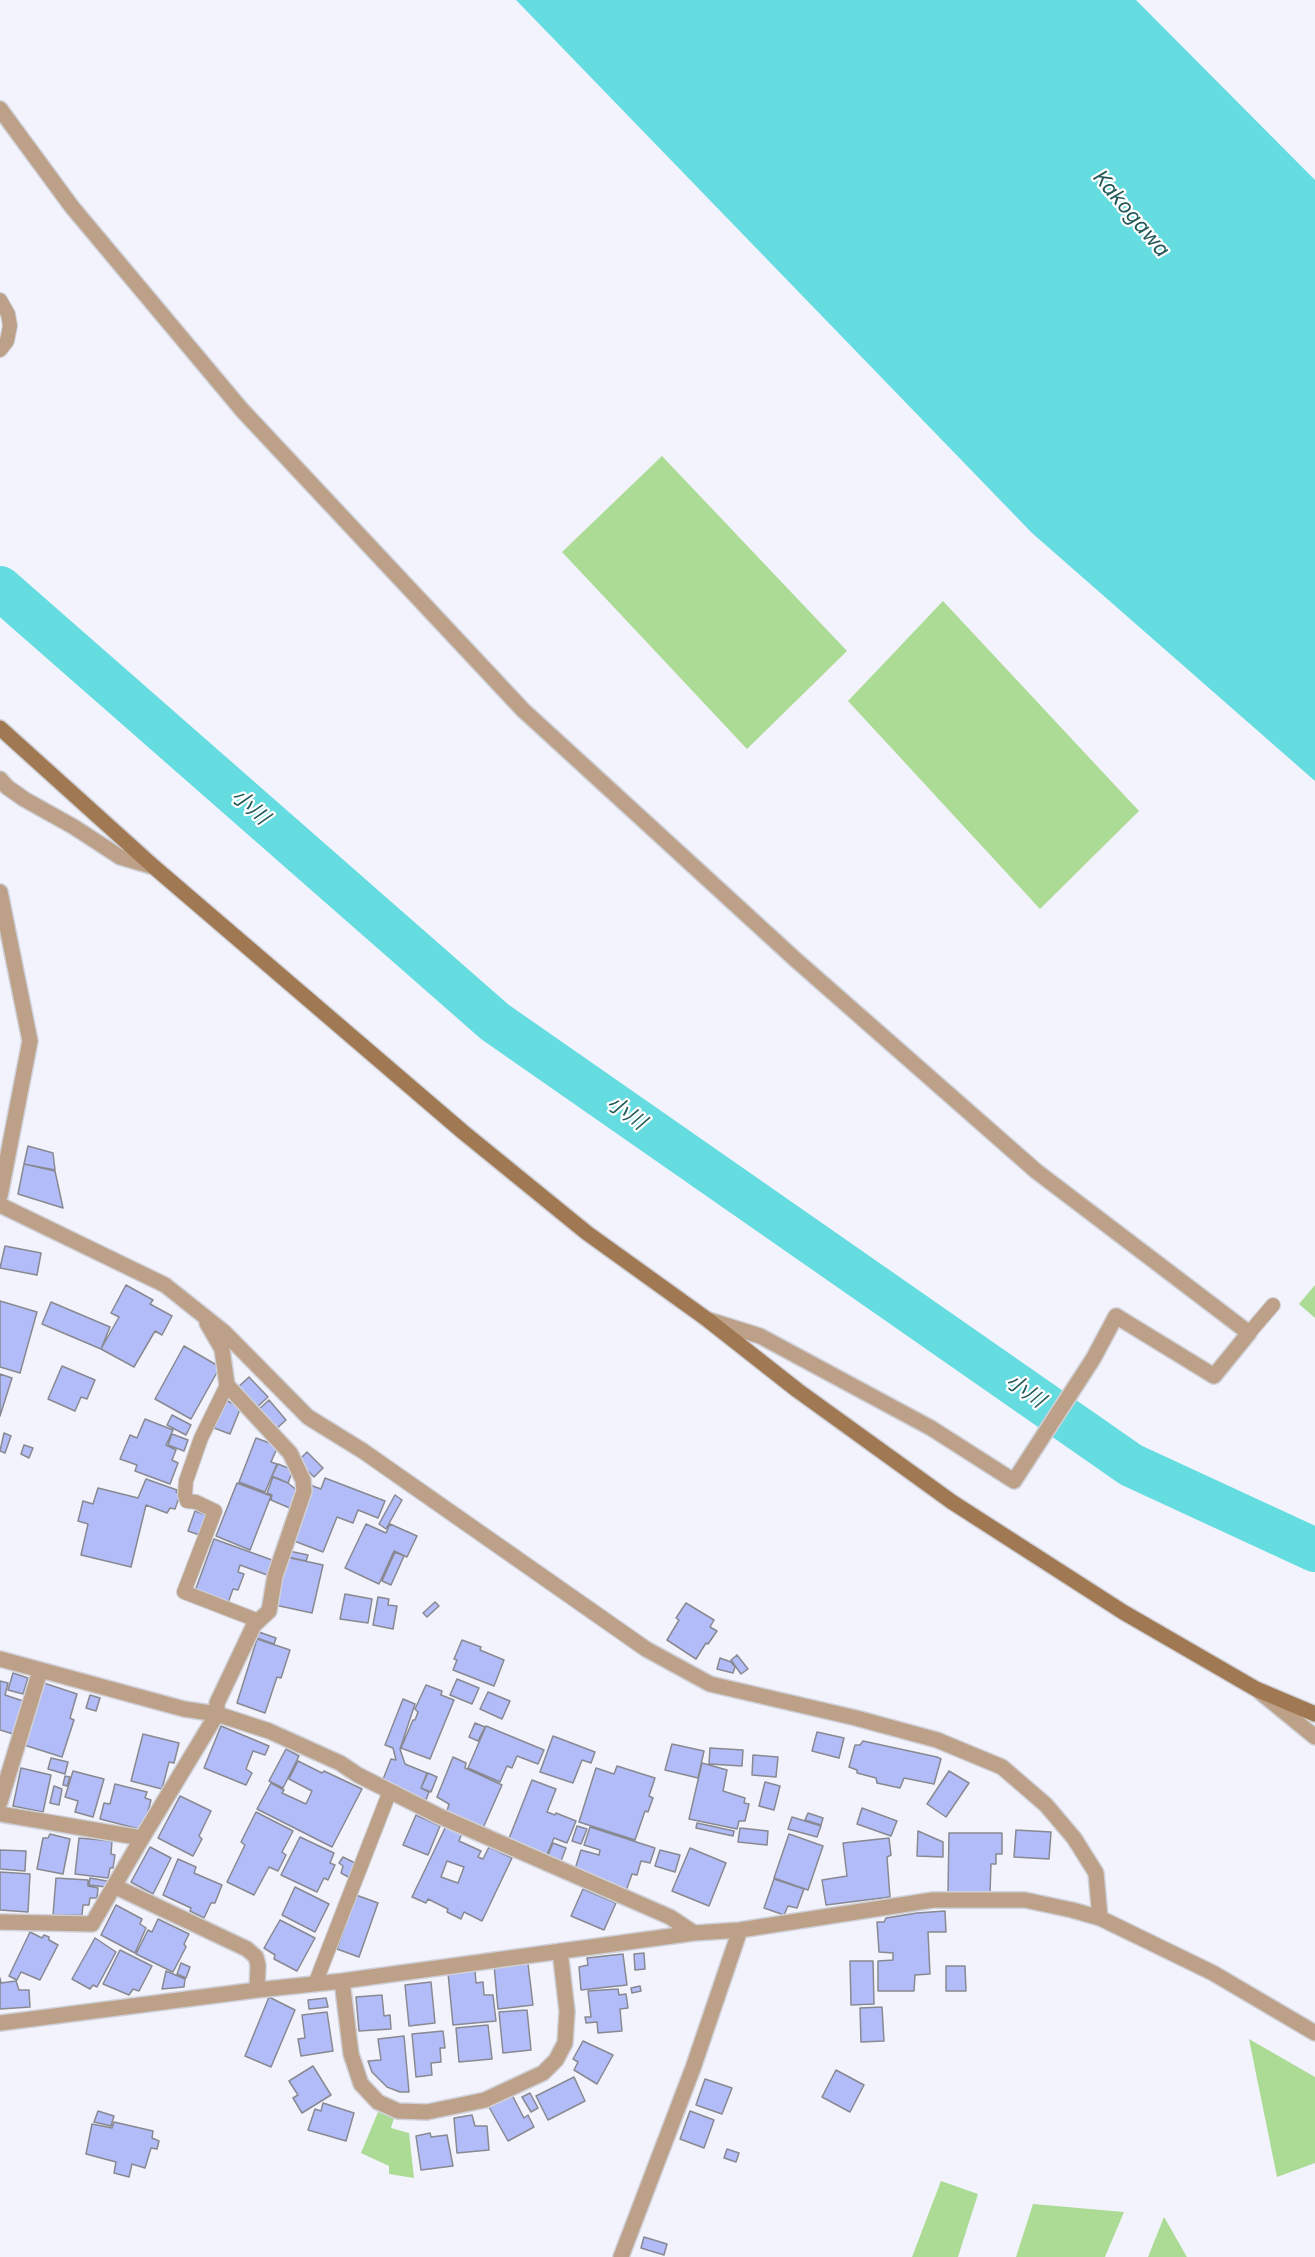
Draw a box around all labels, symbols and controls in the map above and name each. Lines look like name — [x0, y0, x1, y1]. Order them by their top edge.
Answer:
water label: Kakogawa — [1088, 166, 1174, 262]
water label: 小川 — [226, 784, 274, 830]
water label: 小川 — [602, 1091, 650, 1135]
water label: 小川 — [1001, 1369, 1049, 1413]

